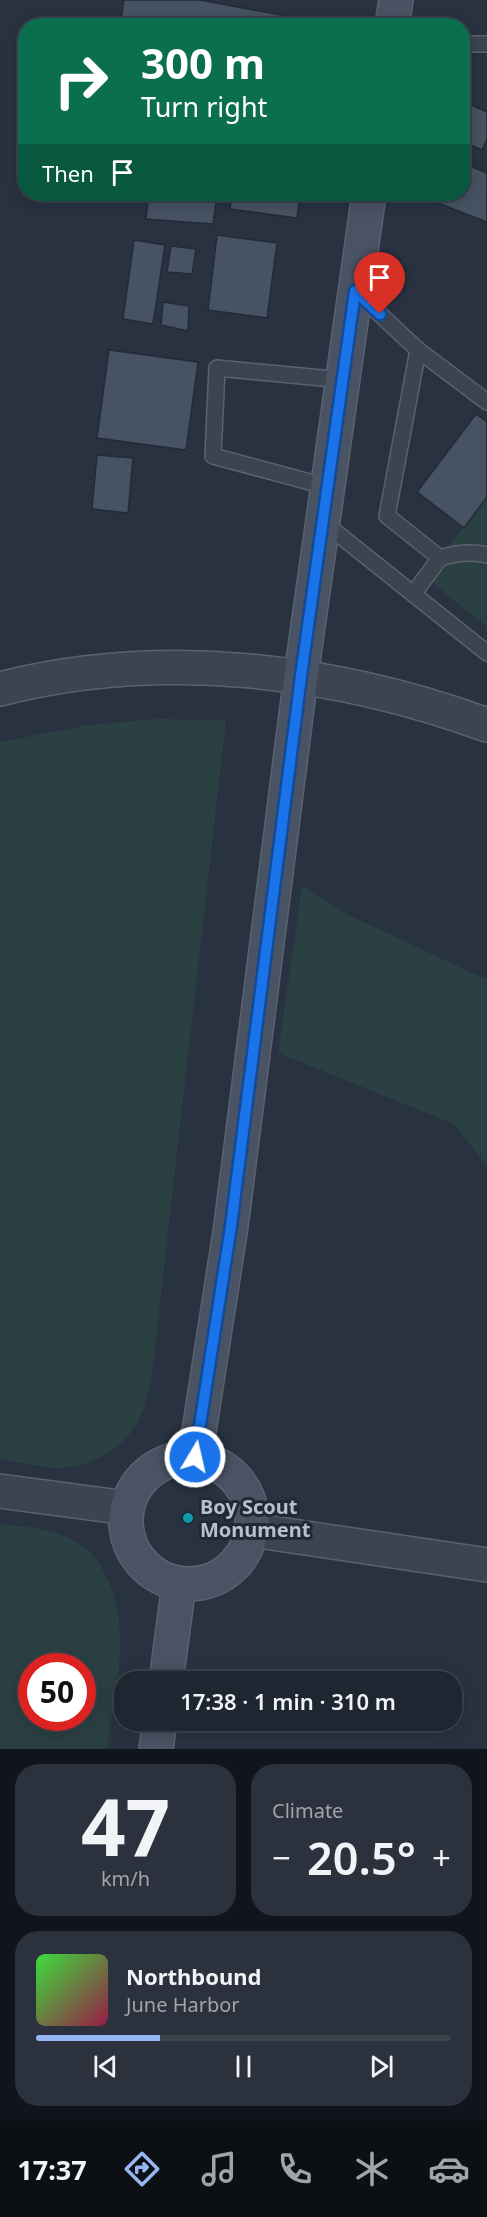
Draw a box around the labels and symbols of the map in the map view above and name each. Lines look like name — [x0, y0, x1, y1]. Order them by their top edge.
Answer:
pin — [354, 252, 405, 314]
position arrow — [163, 1425, 227, 1489]
place label: Boy Scout Monument — [200, 1493, 311, 1543]
marker: Boy Scout Monument — [181, 1511, 195, 1525]
speed limit sign: 50 — [18, 1653, 96, 1731]

